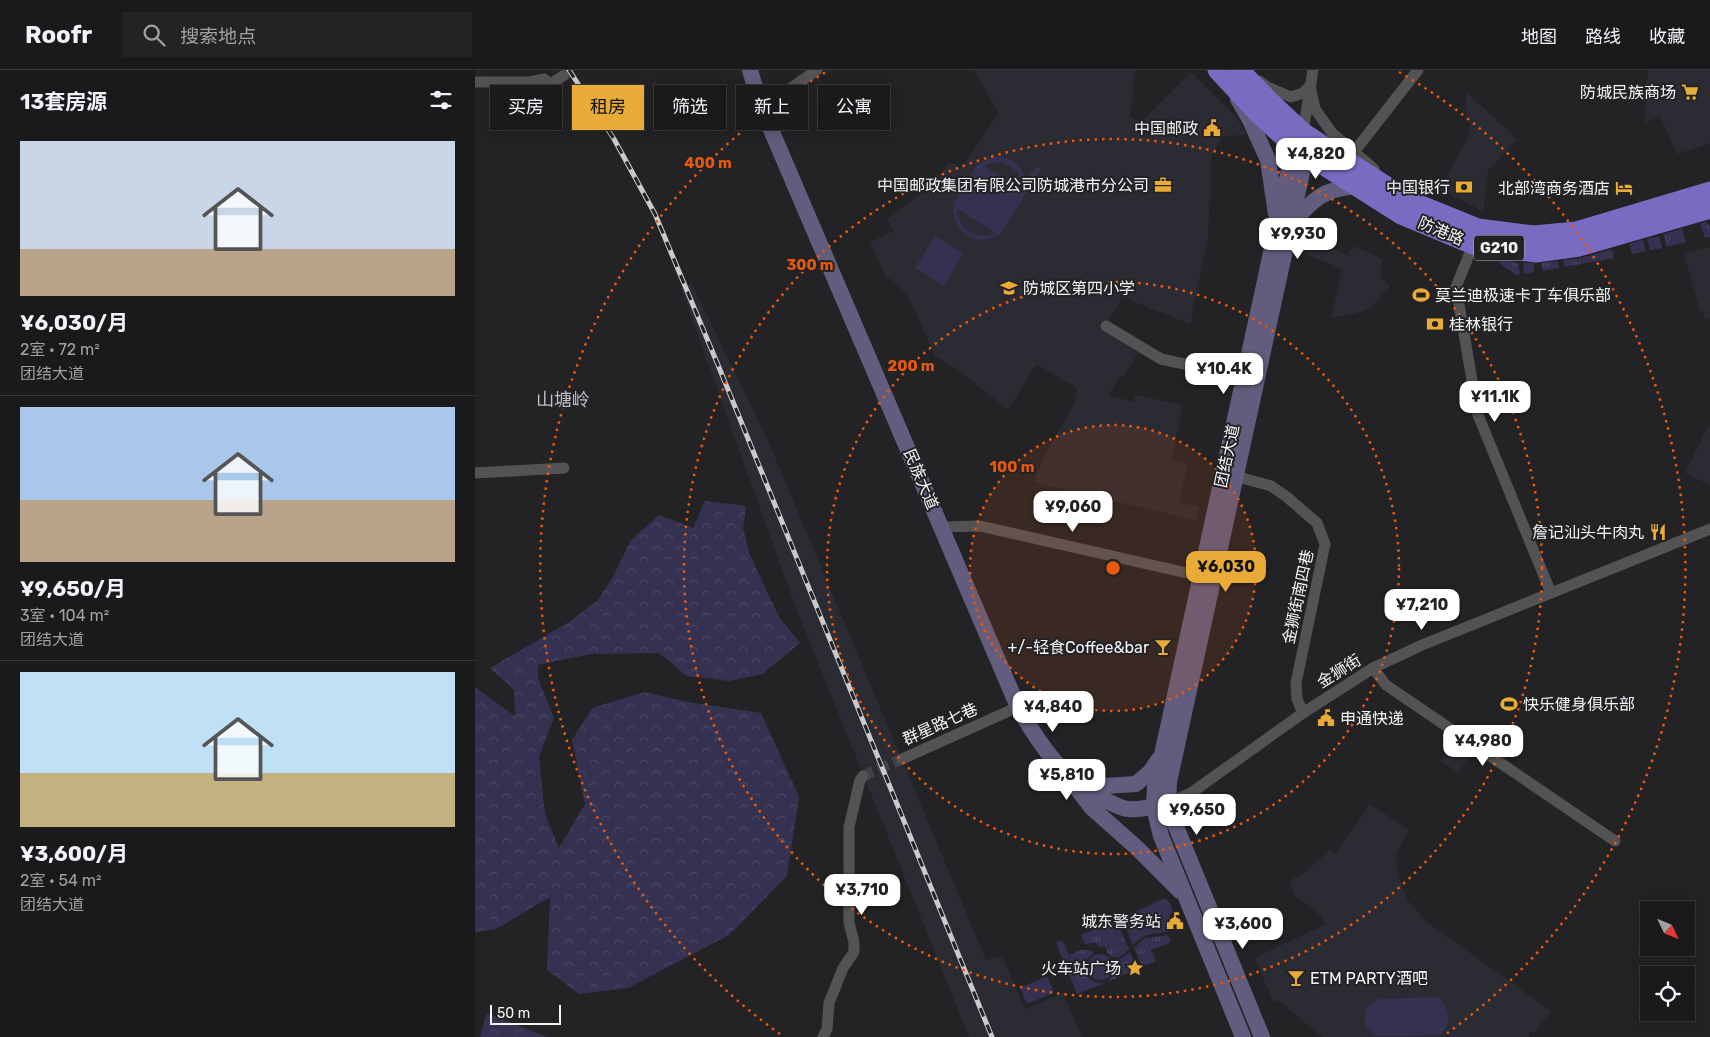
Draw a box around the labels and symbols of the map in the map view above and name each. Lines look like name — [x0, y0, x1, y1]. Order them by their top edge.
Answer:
supermarket icon: 防城民族商场 — [1680, 82, 1700, 102]
place label: 防城民族商场 — [1580, 83, 1676, 102]
public building icon: 中国邮政 — [1202, 118, 1222, 138]
place label: 中国邮政 — [1134, 119, 1198, 138]
pin: ¥4,820 — [1275, 138, 1357, 180]
text: 400 m — [684, 154, 732, 172]
office icon: 中国邮政集团有限公司防城港市分公司 — [1153, 175, 1173, 195]
place label: 中国邮政集团有限公司防城港市分公司 — [877, 176, 1149, 195]
bank icon: 中国银行 — [1454, 177, 1474, 197]
place label: 中国银行 — [1386, 178, 1450, 197]
hotel icon: 北部湾商务酒店 — [1614, 178, 1634, 198]
place label: 北部湾商务酒店 — [1498, 179, 1610, 198]
street label: 防港路 — [1415, 213, 1467, 249]
pin: ¥9,930 — [1257, 218, 1339, 260]
road number: G210 — [1474, 236, 1524, 260]
text: 300 m — [786, 256, 834, 274]
school or university icon: 防城区第四小学 — [999, 278, 1019, 298]
place label: 防城区第四小学 — [1023, 279, 1135, 298]
sports icon: 莫兰迪极速卡丁车俱乐部 — [1411, 285, 1431, 305]
place label: 莫兰迪极速卡丁车俱乐部 — [1435, 286, 1611, 305]
bank icon: 桂林银行 — [1425, 314, 1445, 334]
place label: 桂林银行 — [1449, 315, 1513, 334]
pin: ¥10.4K — [1183, 352, 1265, 395]
text: 200 m — [887, 357, 935, 375]
pin: ¥11.1K — [1454, 380, 1536, 423]
district label: 山塘岭 — [536, 389, 590, 411]
street label: 团结大道 — [1211, 423, 1243, 489]
street label: 民族大道 — [900, 446, 942, 512]
text: 100 m — [990, 458, 1034, 476]
pin: ¥9,060 — [1032, 490, 1114, 533]
restaurant icon: 詹记汕头牛肉丸 — [1648, 522, 1668, 542]
place label: 詹记汕头牛肉丸 — [1532, 523, 1644, 542]
street label: 金狮街南四巷 — [1279, 548, 1317, 646]
pin: ¥6,030 — [1185, 550, 1267, 593]
centre of rings — [1104, 559, 1122, 577]
pin: ¥7,210 — [1381, 588, 1463, 631]
bar icon: +/-轻食Coffee&bar — [1153, 637, 1173, 657]
place label: +/-轻食Coffee&bar — [1007, 638, 1149, 657]
street label: 金狮街 — [1314, 650, 1364, 692]
pin: ¥4,840 — [1012, 690, 1094, 733]
sports icon: 快乐健身俱乐部 — [1499, 694, 1519, 714]
place label: 快乐健身俱乐部 — [1523, 695, 1635, 714]
street label: 群星路七巷 — [900, 699, 980, 749]
public building icon: 申通快递 — [1316, 708, 1336, 728]
place label: 申通快递 — [1340, 709, 1404, 728]
pin: ¥4,980 — [1442, 724, 1524, 767]
pin: ¥5,810 — [1026, 758, 1108, 801]
pin: ¥9,650 — [1156, 794, 1238, 836]
pin: ¥3,710 — [821, 874, 903, 916]
north arrow — [1640, 901, 1695, 956]
pin: ¥3,600 — [1202, 908, 1284, 950]
public building icon: 城东警务站 — [1165, 911, 1185, 931]
place label: 城东警务站 — [1081, 912, 1161, 931]
place icon: 火车站广场 — [1125, 958, 1145, 978]
place label: 火车站广场 — [1041, 959, 1121, 978]
bar icon: ETM PARTY酒吧 — [1286, 968, 1306, 988]
place label: ETM PARTY酒吧 — [1310, 969, 1428, 988]
scale bar — [490, 1002, 561, 1025]

